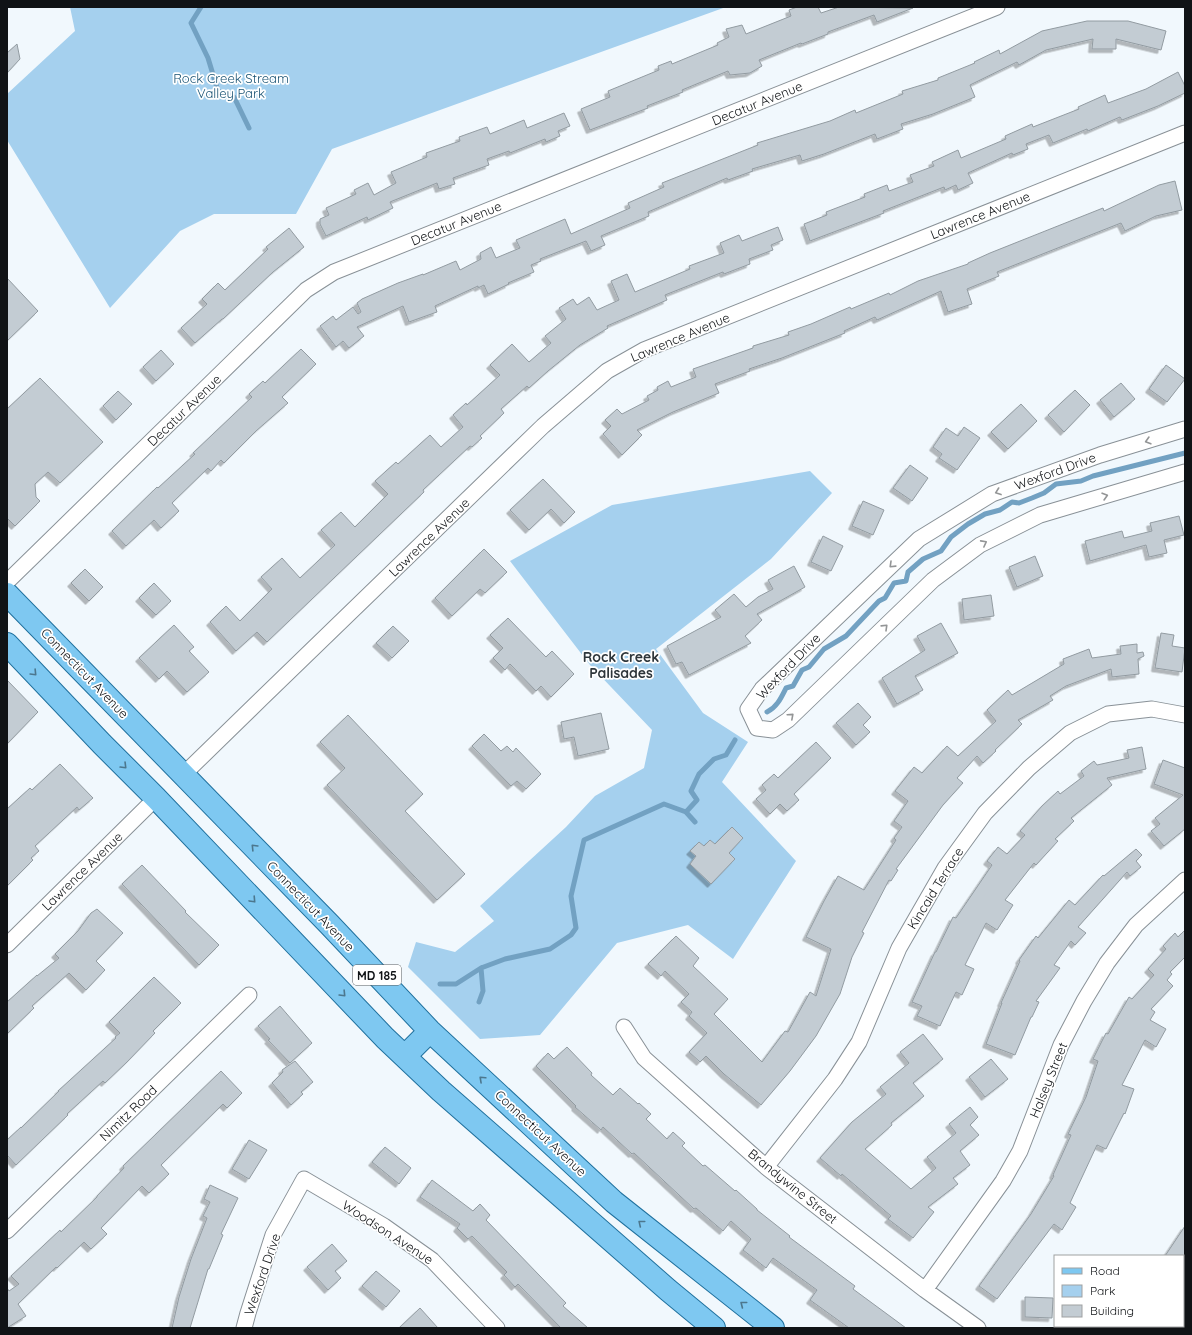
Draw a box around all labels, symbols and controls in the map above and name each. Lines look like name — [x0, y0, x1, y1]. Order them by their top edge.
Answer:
park label: Rock Creek Stream Valley Park — [173, 70, 289, 101]
street label: Decatur Avenue — [709, 78, 805, 128]
street label: Lawrence Avenue — [928, 188, 1032, 242]
street label: Decatur Avenue — [408, 198, 504, 248]
street label: Lawrence Avenue — [628, 309, 732, 365]
street label: Decatur Avenue — [144, 371, 224, 449]
one-way arrow — [1144, 436, 1151, 445]
street label: Wexford Drive — [1012, 449, 1098, 493]
one-way arrow — [995, 487, 1002, 495]
one-way arrow — [1101, 492, 1108, 501]
street label: Lawrence Avenue — [385, 494, 473, 580]
one-way arrow — [980, 540, 987, 547]
one-way arrow — [889, 560, 897, 567]
one-way arrow — [880, 624, 888, 631]
street label: Connecticut Avenue — [38, 625, 132, 721]
street label: Wexford Drive — [753, 630, 823, 702]
district label: Rock Creek Palisades — [583, 648, 659, 682]
one-way arrow — [29, 668, 37, 676]
one-way arrow — [786, 714, 794, 721]
one-way arrow — [119, 761, 127, 769]
street label: Lawrence Avenue — [38, 828, 126, 914]
one-way arrow — [251, 844, 259, 852]
street label: Kincaid Terrace — [903, 844, 967, 932]
street label: Connecticut Avenue — [264, 858, 358, 954]
one-way arrow — [248, 895, 256, 903]
road number: MD 185 — [353, 965, 401, 985]
one-way arrow — [338, 989, 346, 997]
street label: Halsey Street — [1026, 1040, 1070, 1120]
one-way arrow — [479, 1076, 487, 1084]
street label: Nimitz Road — [96, 1082, 160, 1144]
street label: Connecticut Avenue — [492, 1087, 590, 1179]
street label: Brandywine Street — [745, 1145, 841, 1227]
street label: Woodson Avenue — [339, 1197, 437, 1267]
one-way arrow — [638, 1220, 645, 1227]
street label: Wexford Drive — [241, 1231, 283, 1317]
legend — [1054, 1255, 1184, 1327]
text: Road — [1090, 1263, 1120, 1278]
text: Park — [1090, 1283, 1115, 1298]
one-way arrow — [740, 1301, 747, 1308]
text: Building — [1090, 1303, 1134, 1318]

